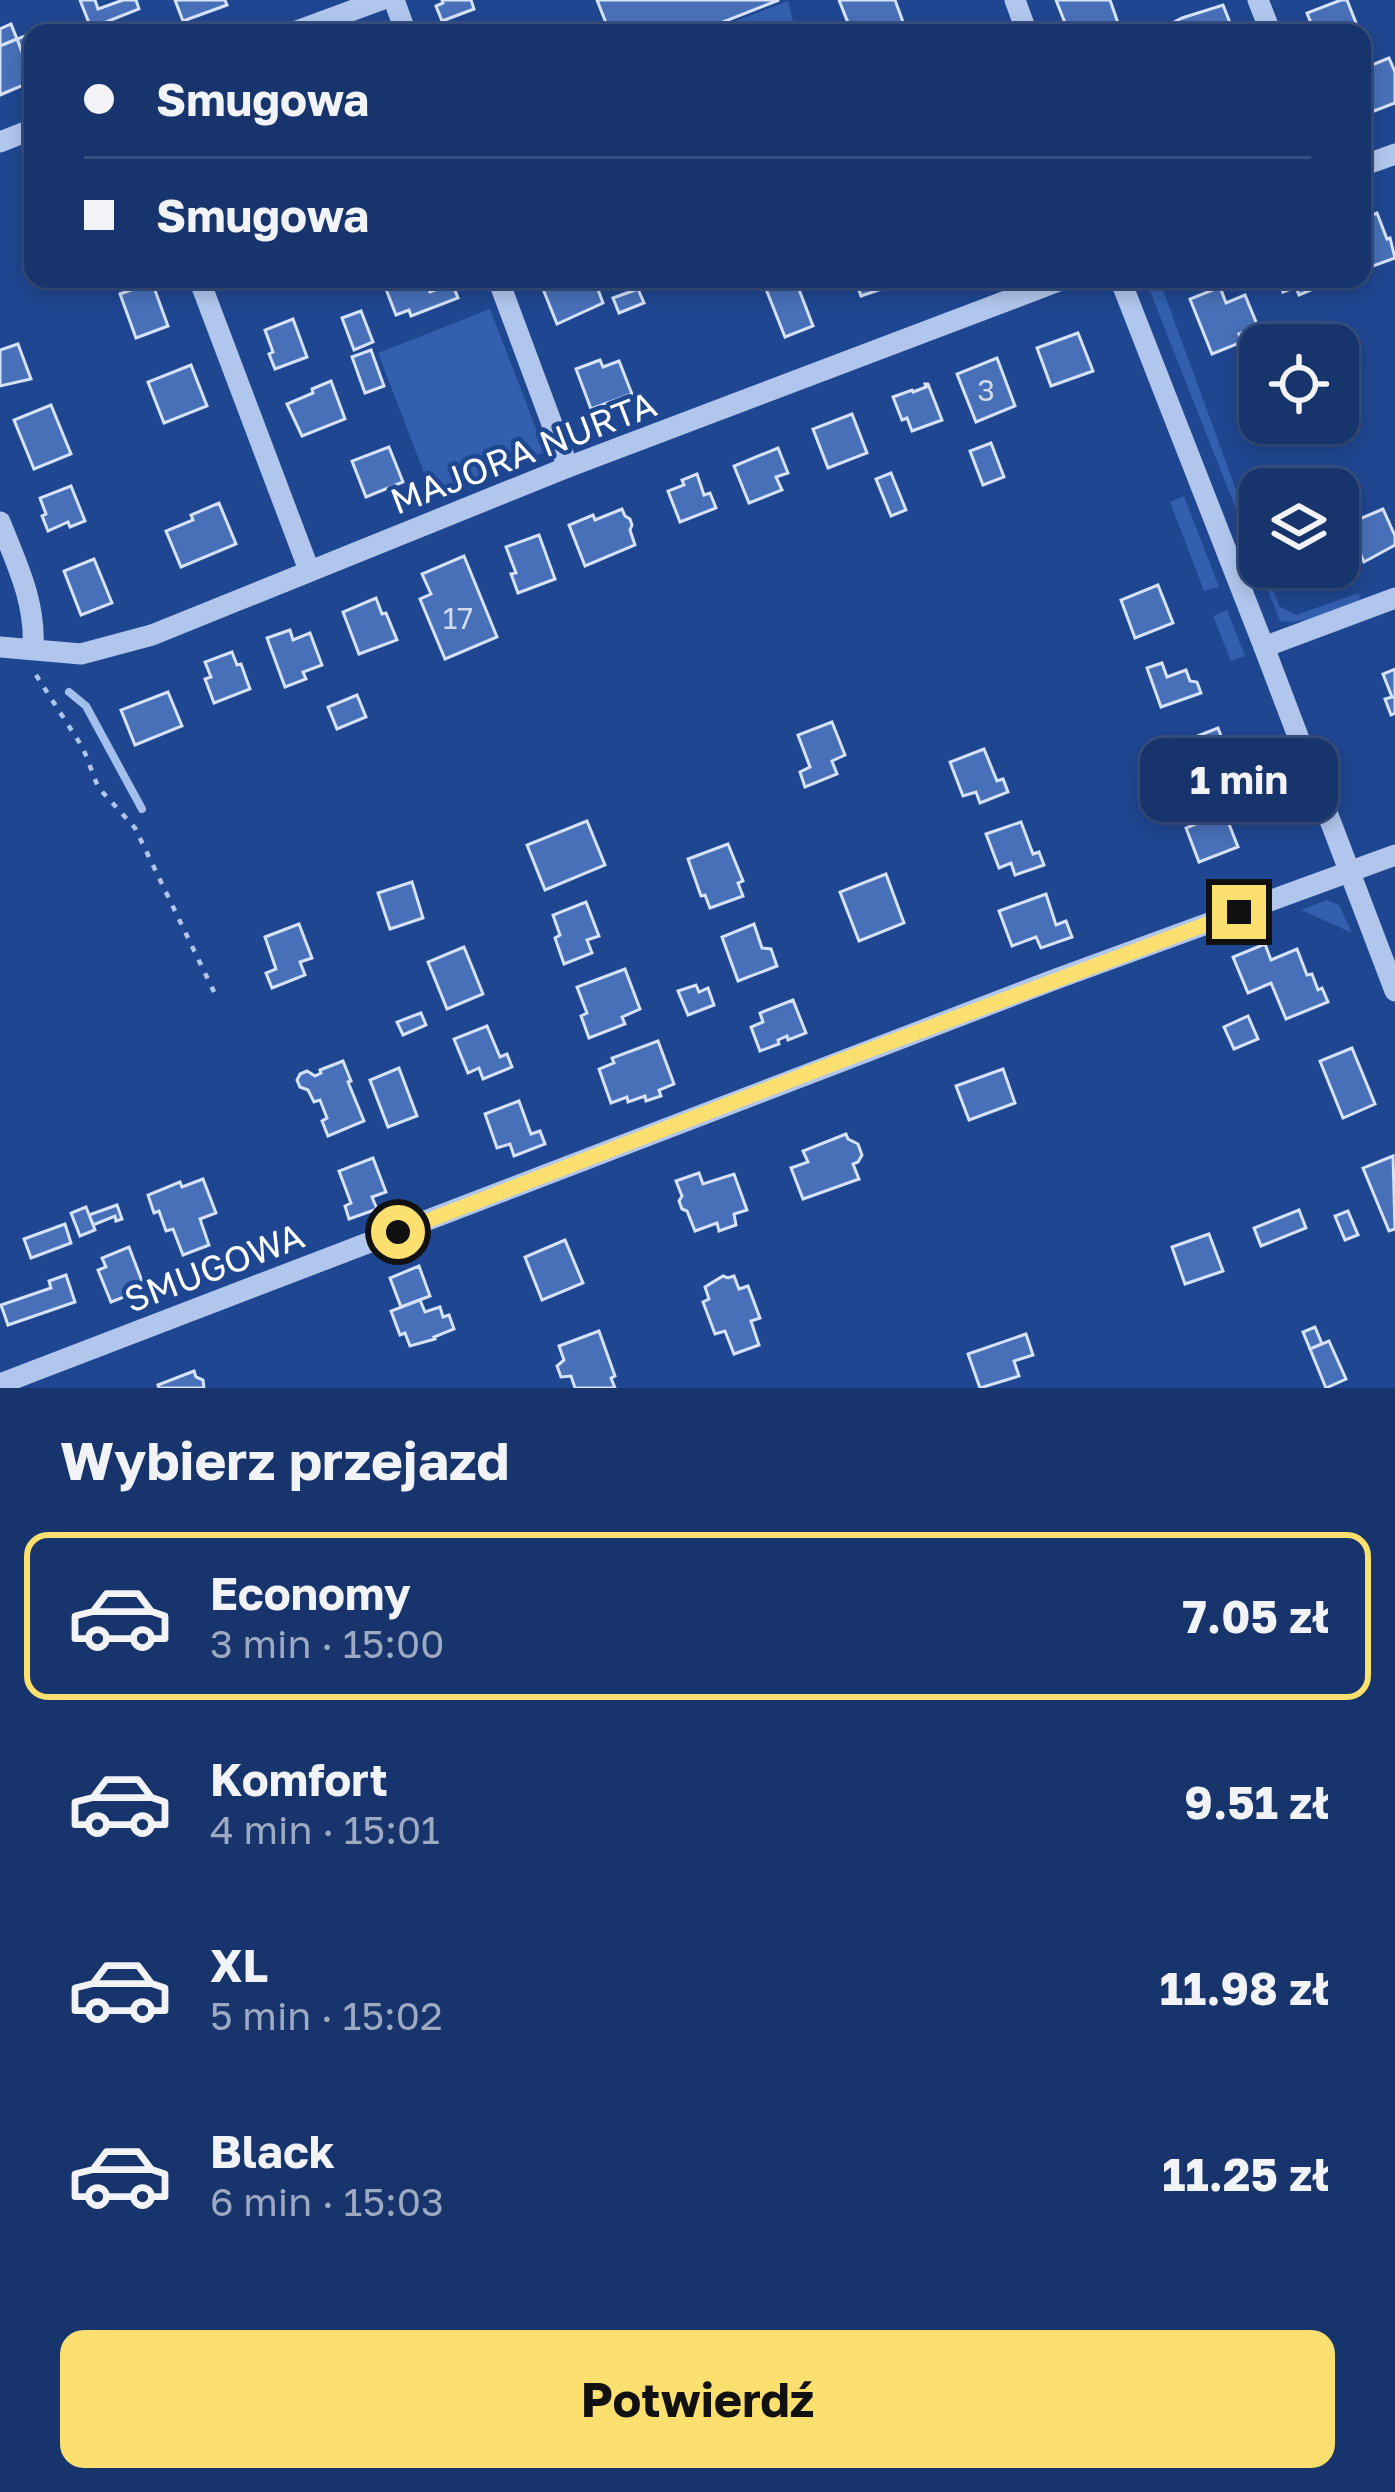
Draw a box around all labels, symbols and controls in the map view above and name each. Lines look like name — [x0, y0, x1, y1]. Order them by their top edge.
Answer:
text: Smugowa — [156, 72, 369, 126]
text: Smugowa — [156, 188, 369, 242]
map controls — [1239, 324, 1359, 588]
button: locate — [1239, 324, 1359, 444]
house number: 3 — [977, 372, 995, 408]
street label: MAJORA NURTA — [384, 382, 662, 522]
button: layers — [1239, 468, 1359, 588]
house number: 17 — [443, 600, 473, 636]
callout: 1 min — [1140, 738, 1338, 822]
text: 1 min — [1190, 756, 1288, 803]
route end — [1212, 885, 1266, 939]
route start — [371, 1205, 425, 1259]
street label: SMUGOWA — [118, 1213, 310, 1321]
text: Wybierz przejazd — [60, 1427, 509, 1492]
icon: car — [66, 1562, 174, 1670]
text: Economy — [210, 1566, 411, 1620]
text: 7.05 zł — [1182, 1589, 1329, 1643]
text: 3 min · 15:00 — [210, 1620, 444, 1667]
icon: car — [66, 1748, 174, 1856]
text: Komfort — [210, 1752, 388, 1806]
text: 9.51 zł — [1184, 1775, 1329, 1829]
text: 4 min · 15:01 — [210, 1806, 440, 1853]
icon: car — [66, 1934, 174, 2042]
text: XL — [210, 1938, 268, 1992]
text: 11.98 zł — [1160, 1961, 1329, 2015]
text: 5 min · 15:02 — [210, 1992, 443, 2039]
icon: car — [66, 2120, 174, 2228]
text: Black — [210, 2124, 335, 2178]
text: 11.25 zł — [1162, 2147, 1329, 2201]
text: 6 min · 15:03 — [210, 2178, 444, 2225]
button: Potwierdź — [60, 2330, 1335, 2468]

